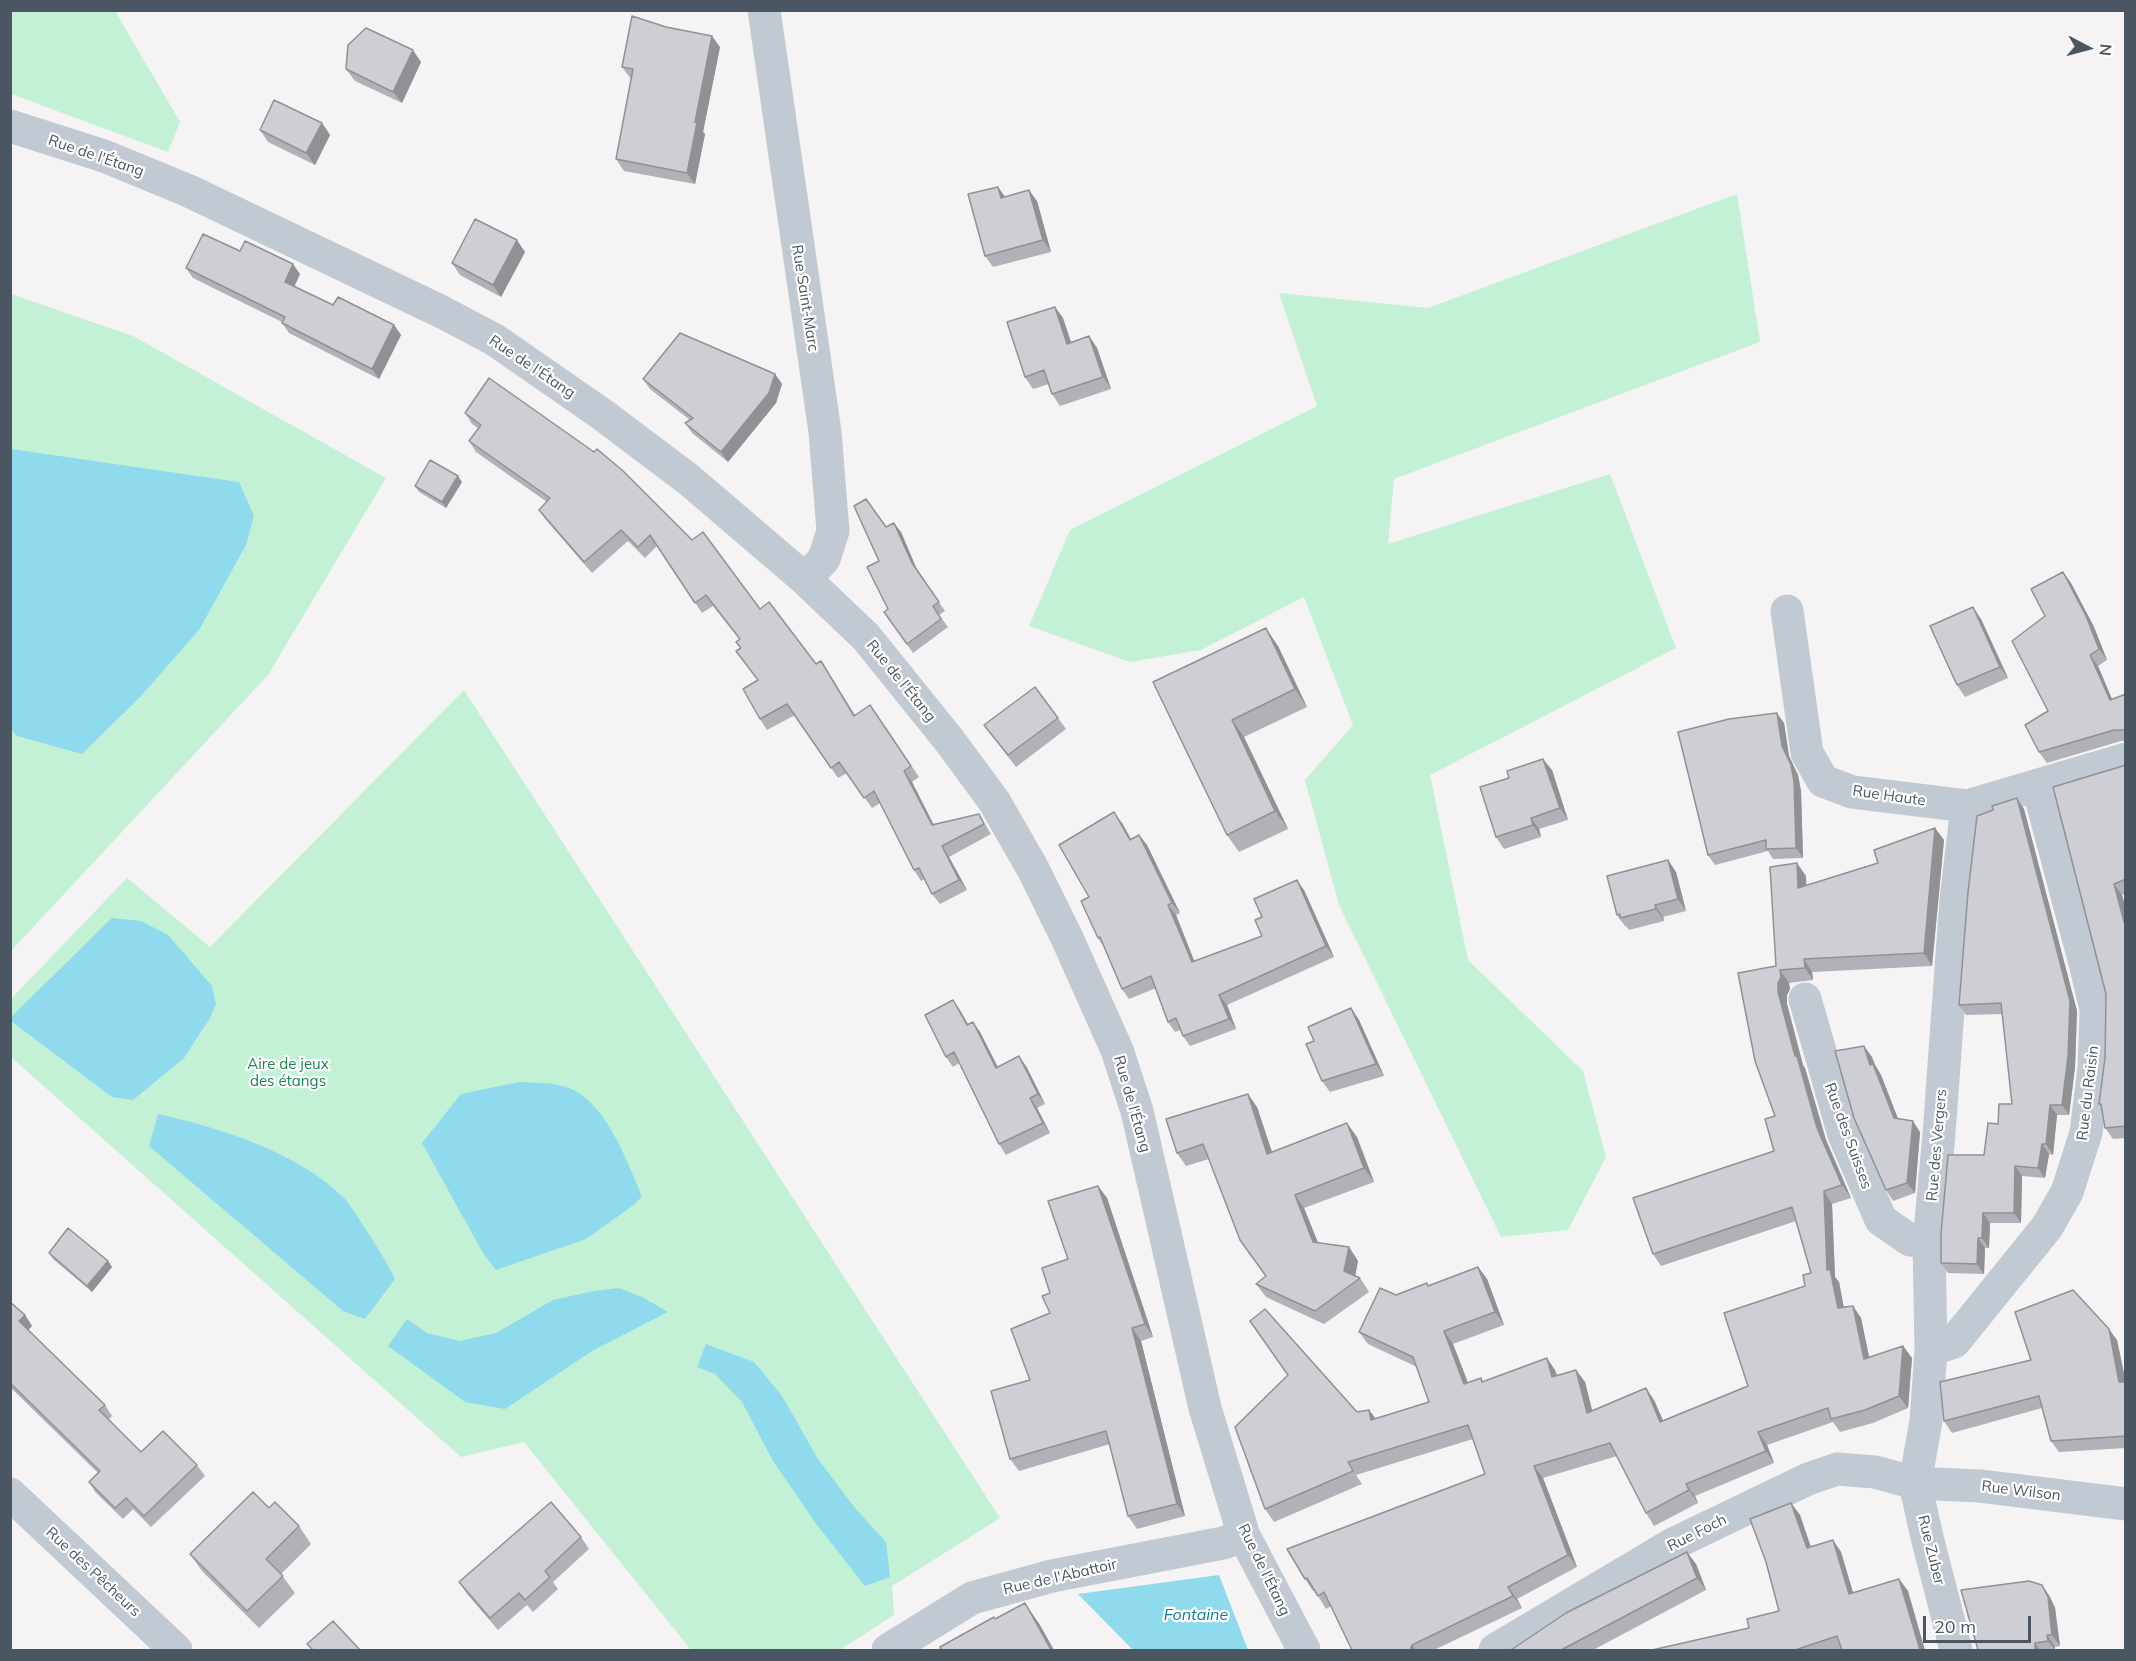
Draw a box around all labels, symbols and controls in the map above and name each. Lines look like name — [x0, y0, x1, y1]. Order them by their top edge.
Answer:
north arrow — [2058, 18, 2118, 78]
text: N — [2095, 43, 2116, 57]
street label: Rue de l'Étang — [46, 131, 146, 181]
street label: Rue Saint-Marc — [788, 243, 822, 353]
street label: Rue de l'Étang — [486, 332, 578, 402]
street label: Rue de l'Étang — [863, 637, 939, 725]
street label: Rue Haute — [1851, 782, 1927, 810]
street label: Rue du Raisin — [2073, 1045, 2103, 1141]
street label: Rue de l'Étang — [1110, 1054, 1154, 1154]
park label: Aire de jeux des étangs — [247, 1055, 329, 1090]
street label: Rue des Suisses — [1820, 1080, 1876, 1192]
street label: Rue des Vergers — [1923, 1088, 1951, 1202]
street label: Rue Wilson — [1980, 1477, 2062, 1505]
street label: Rue Foch — [1664, 1510, 1730, 1556]
street label: Rue Zuber — [1914, 1513, 1948, 1587]
street label: Rue de l'Étang — [1234, 1521, 1294, 1619]
street label: Rue des Pêcheurs — [42, 1523, 144, 1621]
street label: Rue de l'Abattoir — [1002, 1555, 1118, 1599]
scale bar — [1926, 1604, 2034, 1642]
water label: Fontaine — [1164, 1605, 1228, 1625]
text: 20 m — [1934, 1615, 1976, 1638]

